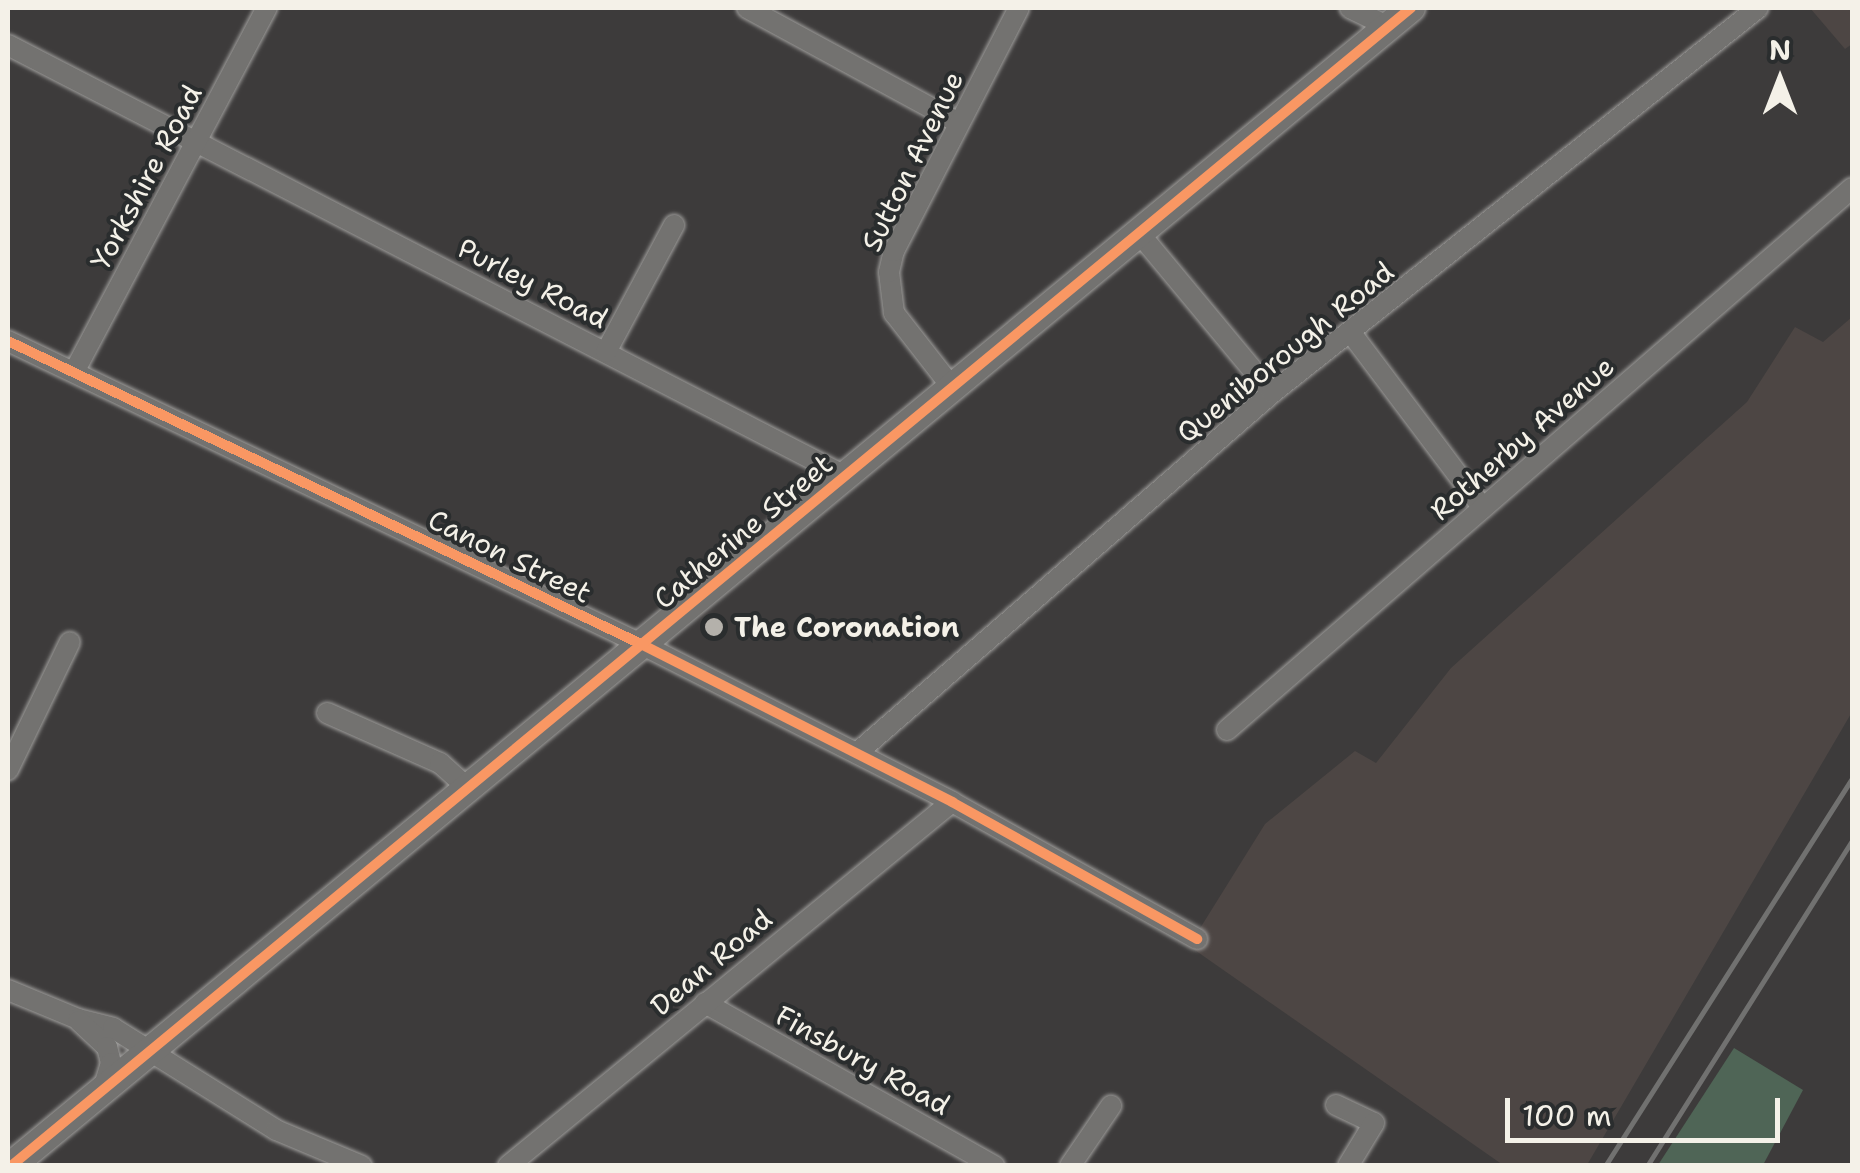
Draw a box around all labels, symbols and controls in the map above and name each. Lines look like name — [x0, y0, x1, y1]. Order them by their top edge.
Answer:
north arrow — [1730, 30, 1830, 130]
text: N — [1769, 31, 1791, 69]
street label: Sutton Avenue — [854, 65, 970, 257]
street label: Yorkshire Road — [83, 79, 209, 275]
street label: Purley Road — [452, 231, 614, 335]
street label: Queniborough Road — [1170, 254, 1400, 450]
street label: Rotherby Avenue — [1423, 349, 1621, 527]
street label: Catherine Street — [647, 447, 839, 615]
street label: Canon Street — [423, 502, 597, 610]
place label: The Coronation — [734, 610, 959, 644]
marker: The Coronation — [703, 616, 725, 638]
street label: Dean Road — [643, 902, 779, 1022]
street label: Finsbury Road — [770, 998, 956, 1122]
scale bar — [1510, 1078, 1785, 1140]
text: 100 m — [1522, 1095, 1612, 1136]

